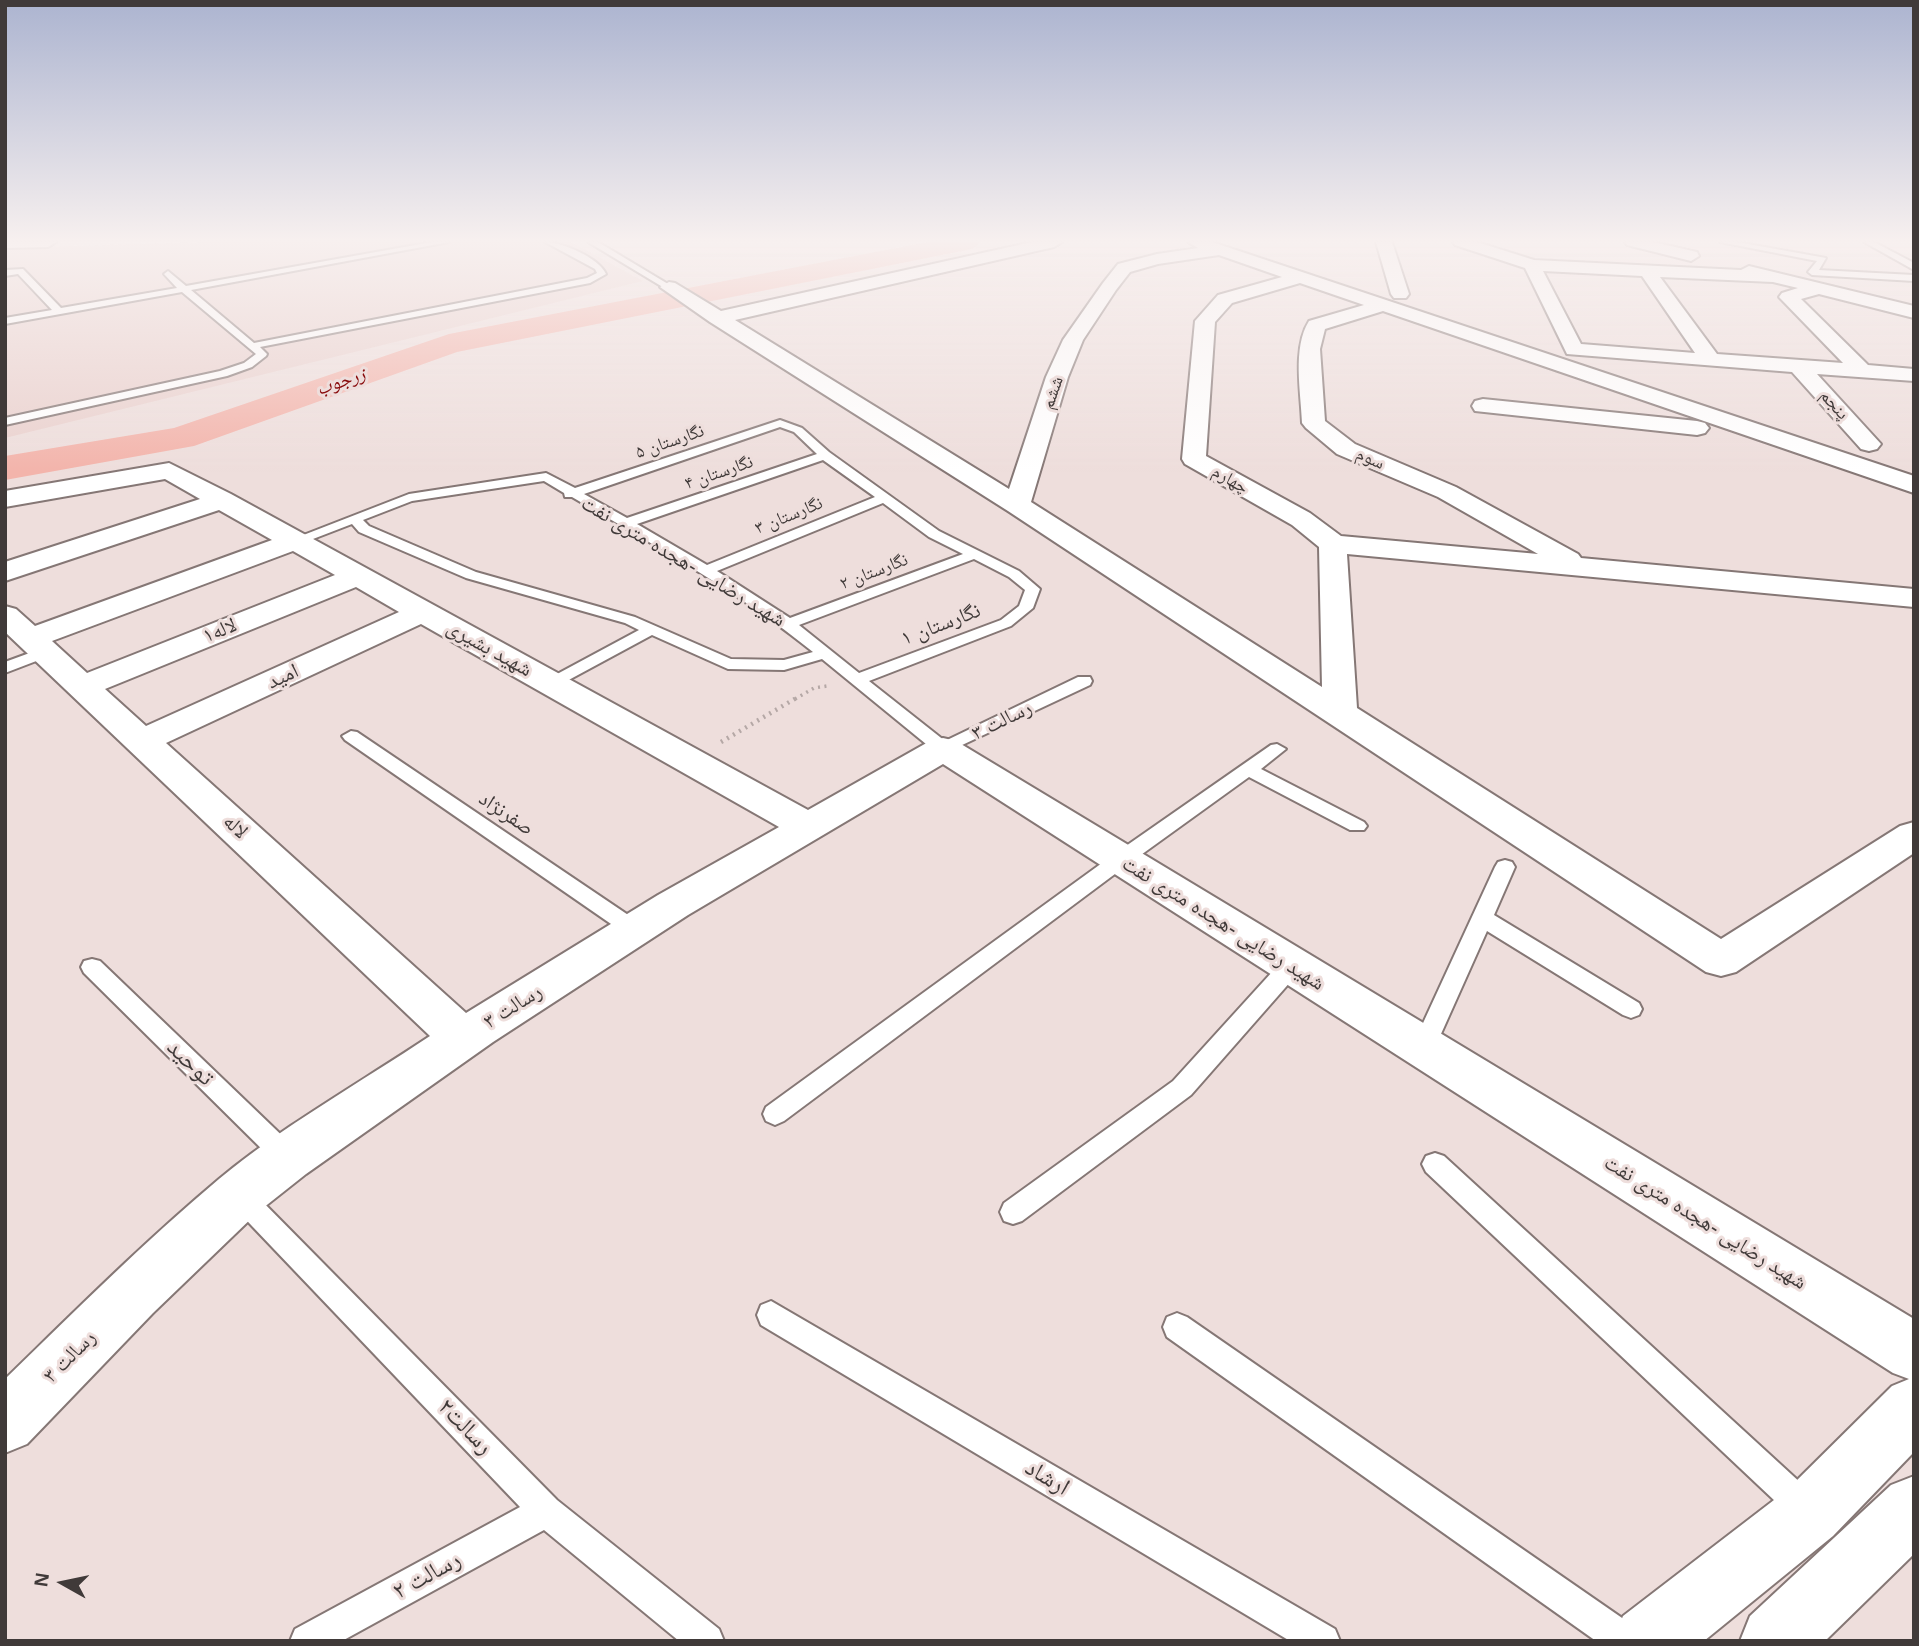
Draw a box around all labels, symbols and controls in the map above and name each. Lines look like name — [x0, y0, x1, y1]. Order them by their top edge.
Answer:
water label: زرجوب — [314, 363, 368, 401]
street label: ششم — [1037, 374, 1069, 412]
street label: پنجم — [1815, 386, 1853, 424]
street label: نگارستان ۵ — [633, 420, 707, 464]
street label: سوم — [1352, 443, 1388, 475]
street label: نگارستان ۴ — [682, 451, 756, 495]
street label: چهارم — [1208, 461, 1252, 499]
street label: شهید رضایی -هجده متری نفت — [576, 491, 790, 633]
street label: نگارستان ۳ — [752, 493, 826, 539]
street label: نگارستان ۲ — [837, 549, 911, 595]
street label: نگارستان ۱ — [898, 598, 984, 652]
street label: لاله۱ — [199, 613, 241, 649]
street label: شهید بشیری — [442, 615, 536, 683]
street label: امید — [263, 659, 303, 695]
street label: رسالت ۳ — [968, 696, 1036, 746]
street label: صفرنژاد — [474, 786, 538, 842]
street label: لاله — [217, 809, 253, 845]
street label: شهید رضایی -هجده متری نفت — [1117, 851, 1329, 997]
street label: رسالت ۳ — [479, 979, 547, 1035]
street label: توحید — [160, 1034, 220, 1092]
street label: شهید رضایی -هجده متری نفت — [1599, 1150, 1811, 1296]
street label: رسالت ۳ — [38, 1325, 102, 1389]
street label: رسالت۲ — [432, 1393, 498, 1461]
street label: ارشاد — [1020, 1454, 1074, 1502]
street label: رسالت ۲ — [388, 1546, 466, 1606]
north arrow — [28, 1548, 98, 1618]
text: N — [30, 1571, 53, 1588]

